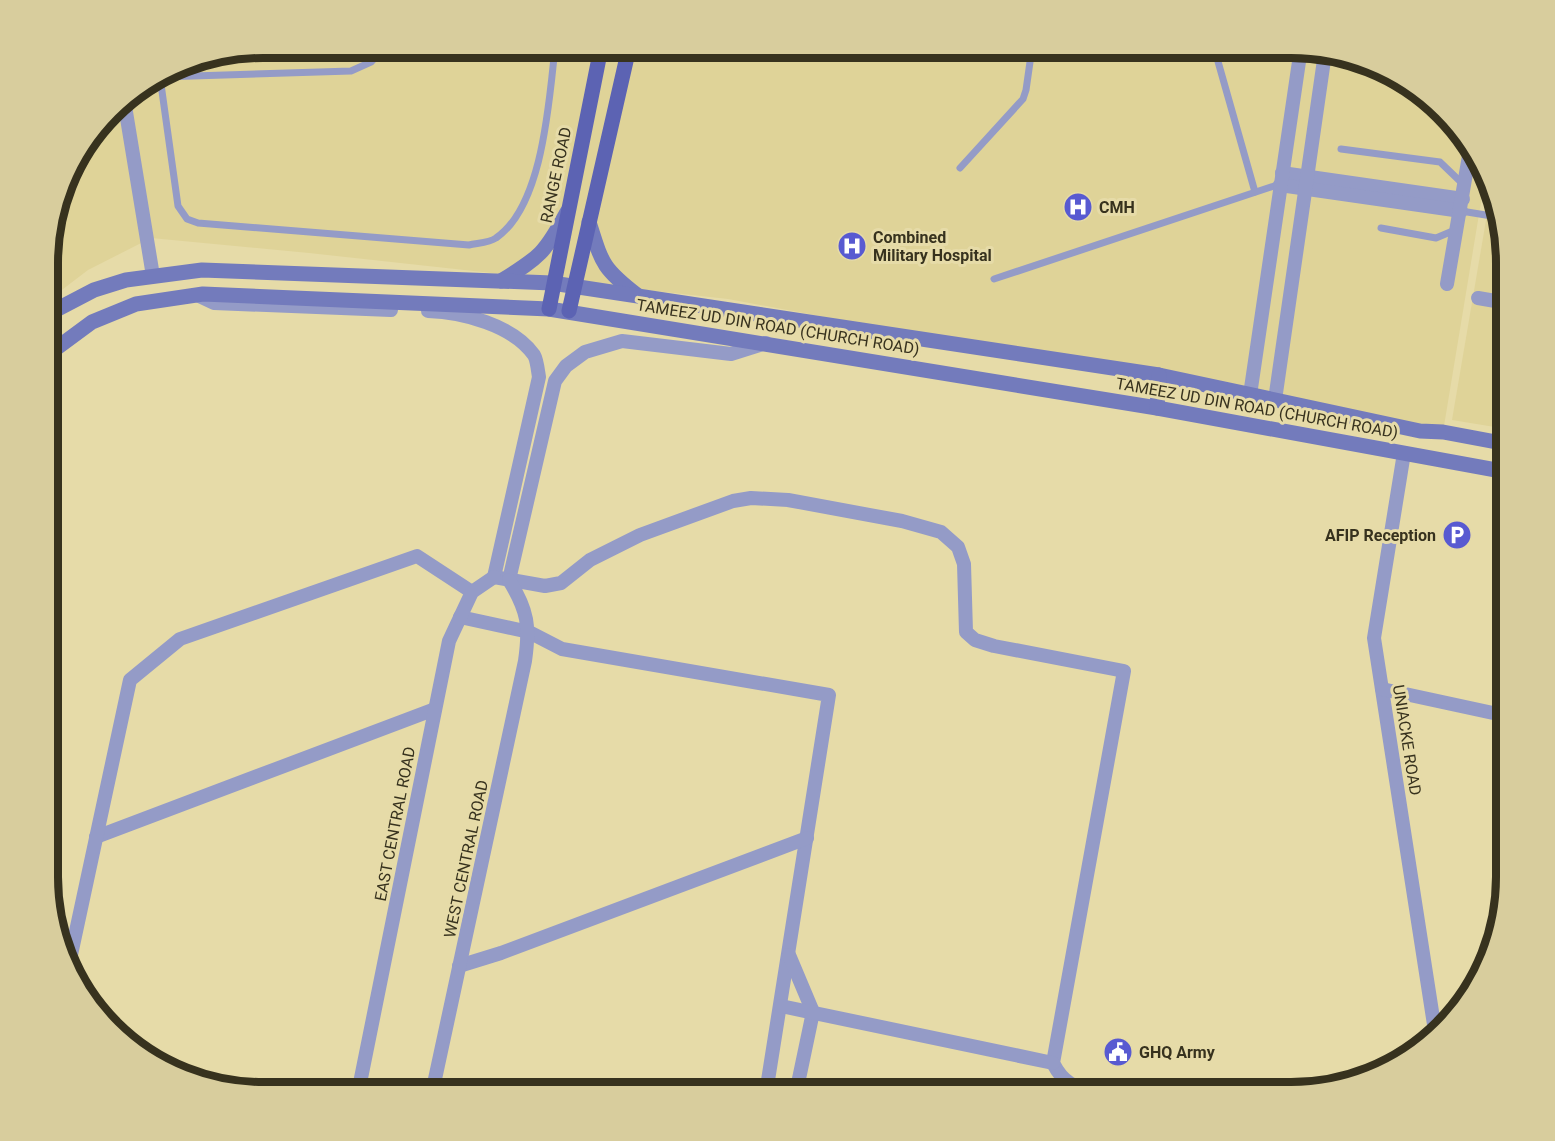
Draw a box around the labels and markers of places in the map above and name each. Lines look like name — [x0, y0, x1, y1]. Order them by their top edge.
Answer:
hospital icon: CMH — [1062, 191, 1094, 223]
place label: CMH — [1099, 198, 1135, 217]
place label: Combined Military Hospital — [873, 228, 992, 265]
hospital icon: Combined Military Hospital — [836, 230, 868, 262]
parking icon: AFIP Reception — [1441, 519, 1473, 551]
place label: AFIP Reception — [1325, 526, 1436, 545]
public building icon: GHQ Army — [1102, 1036, 1134, 1068]
place label: GHQ Army — [1139, 1043, 1216, 1062]

